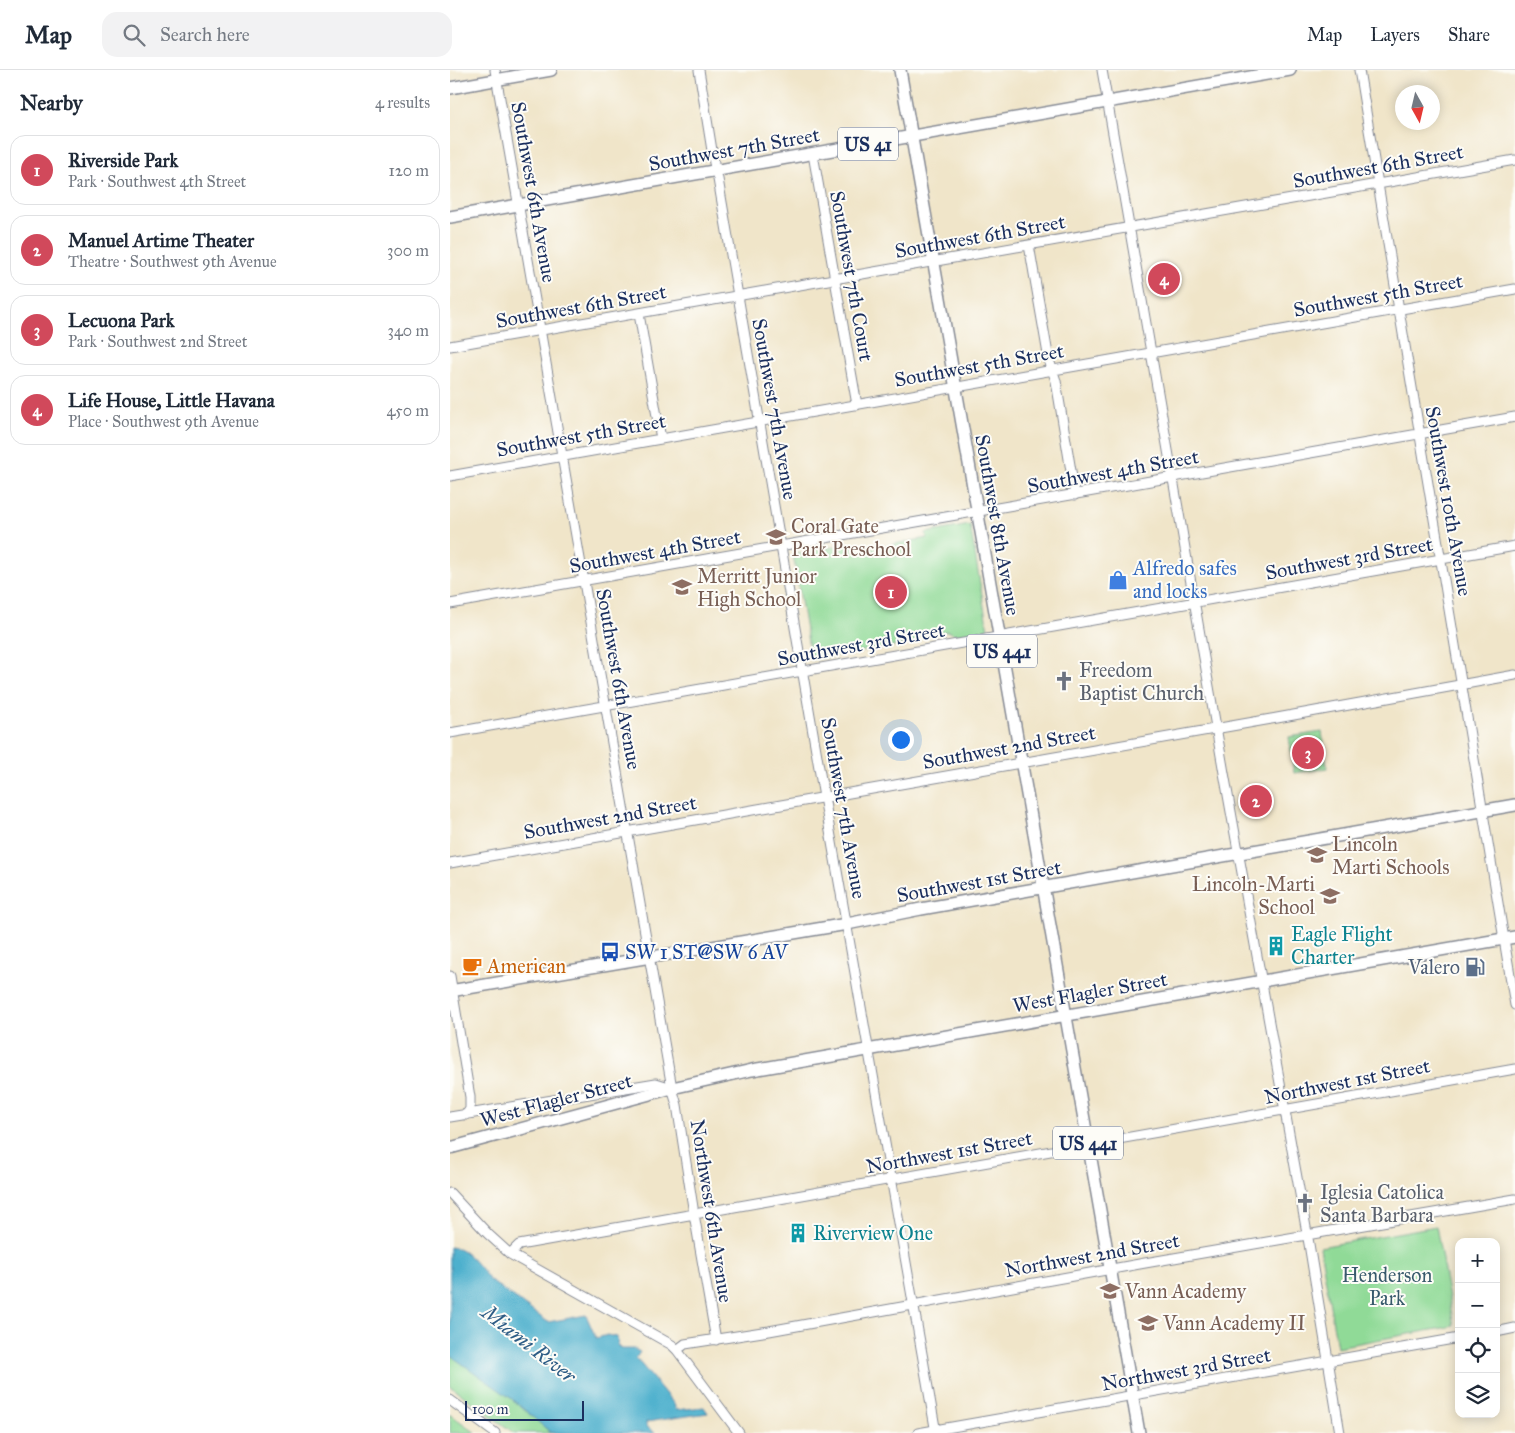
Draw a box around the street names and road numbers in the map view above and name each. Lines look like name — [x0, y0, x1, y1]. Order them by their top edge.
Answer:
street label: Southwest 6th Avenue — [506, 100, 562, 284]
street label: Southwest 7th Street — [647, 122, 821, 176]
road number: US 41 — [838, 128, 898, 160]
street label: Southwest 6th Street — [1291, 139, 1465, 193]
street label: Southwest 7th Court — [825, 189, 879, 363]
street label: Southwest 6th Street — [893, 209, 1067, 263]
street label: Southwest 5th Street — [1291, 268, 1465, 322]
street label: Southwest 6th Street — [494, 279, 668, 333]
street label: Southwest 7th Avenue — [747, 317, 803, 501]
street label: Southwest 5th Street — [892, 338, 1066, 392]
street label: Southwest 10th Avenue — [1420, 404, 1478, 598]
street label: Southwest 5th Street — [494, 408, 668, 462]
street label: Southwest 8th Avenue — [970, 433, 1026, 617]
street label: Southwest 4th Street — [1025, 444, 1201, 498]
street label: Southwest 4th Street — [567, 524, 743, 578]
street label: Southwest 3rd Street — [1263, 531, 1435, 585]
street label: Southwest 6th Avenue — [591, 587, 647, 771]
street label: Southwest 3rd Street — [775, 617, 947, 671]
road number: US 441 — [967, 634, 1037, 668]
street label: Southwest 7th Avenue — [816, 716, 872, 900]
street label: Southwest 2nd Street — [921, 720, 1097, 774]
street label: Southwest 2nd Street — [522, 790, 698, 844]
street label: Southwest 1st Street — [895, 855, 1063, 907]
street label: West Flagler Street — [1011, 967, 1169, 1018]
street label: Northwest 1st Street — [1262, 1053, 1432, 1109]
street label: West Flagler Street — [477, 1068, 635, 1133]
street label: Northwest 6th Avenue — [686, 1118, 738, 1304]
street label: Northwest 1st Street — [864, 1126, 1034, 1178]
road number: US 441 — [1053, 1126, 1123, 1160]
street label: Northwest 2nd Street — [1003, 1228, 1181, 1282]
street label: Northwest 3rd Street — [1099, 1342, 1273, 1396]

